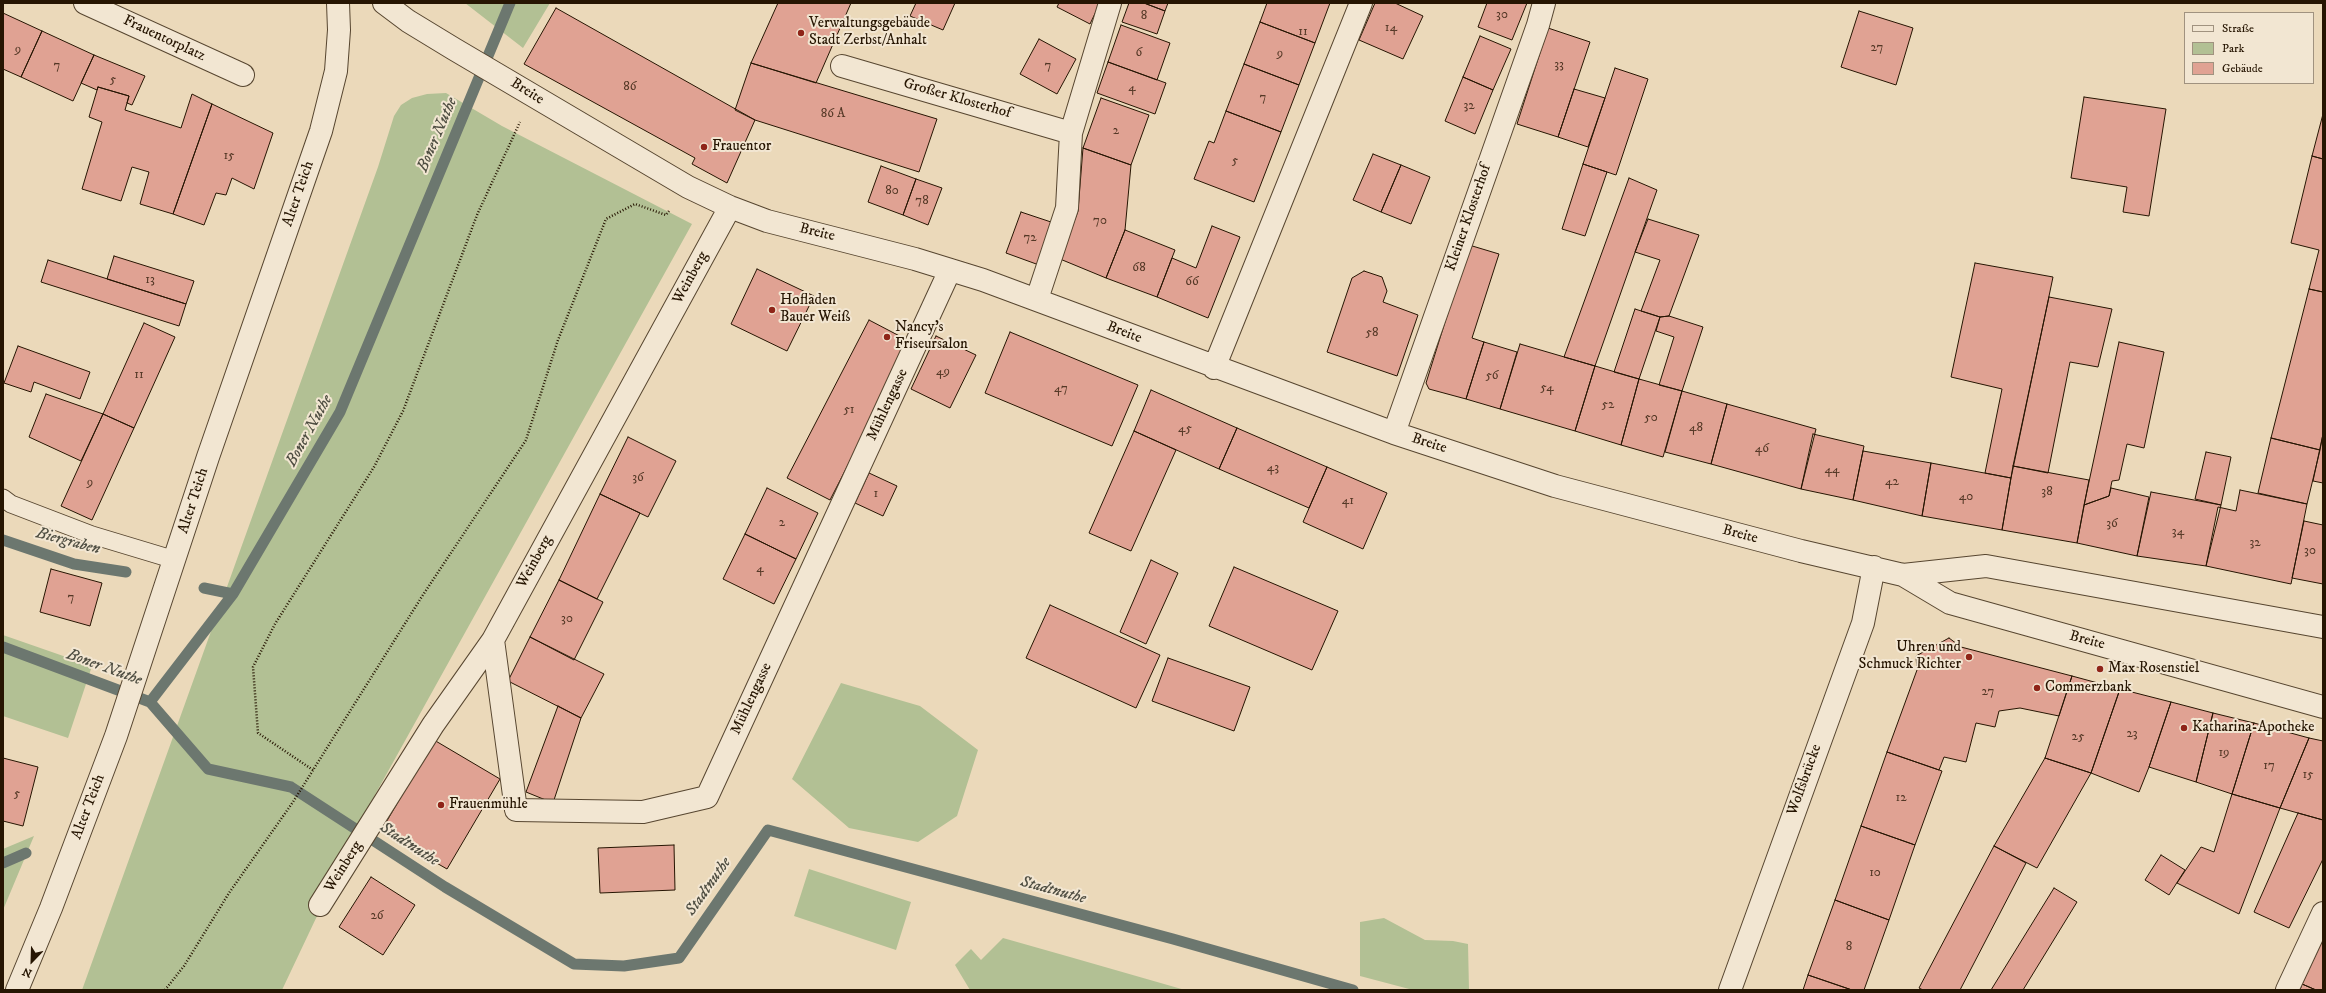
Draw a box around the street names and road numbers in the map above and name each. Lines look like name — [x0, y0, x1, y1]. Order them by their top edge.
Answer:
street label: Frauentorplatz — [120, 12, 208, 66]
street label: Breite — [507, 75, 547, 109]
street label: Großer Klosterhof — [901, 75, 1013, 123]
street label: Alter Teich — [279, 159, 319, 229]
street label: Kleiner Klosterhof — [1442, 162, 1496, 274]
street label: Breite — [797, 220, 837, 246]
street label: Weinberg — [669, 249, 713, 307]
street label: Breite — [1104, 318, 1144, 348]
street label: Mühlengasse — [864, 366, 912, 444]
street label: Breite — [1409, 430, 1449, 458]
street label: Alter Teich — [175, 466, 213, 536]
street label: Breite — [1720, 522, 1760, 548]
street label: Weinberg — [513, 533, 557, 591]
street label: Breite — [2067, 628, 2107, 654]
street label: Mühlengasse — [728, 660, 776, 738]
street label: Wolfsbrücke — [1784, 742, 1826, 818]
street label: Alter Teich — [68, 772, 110, 842]
street label: Weinberg — [321, 838, 367, 896]

